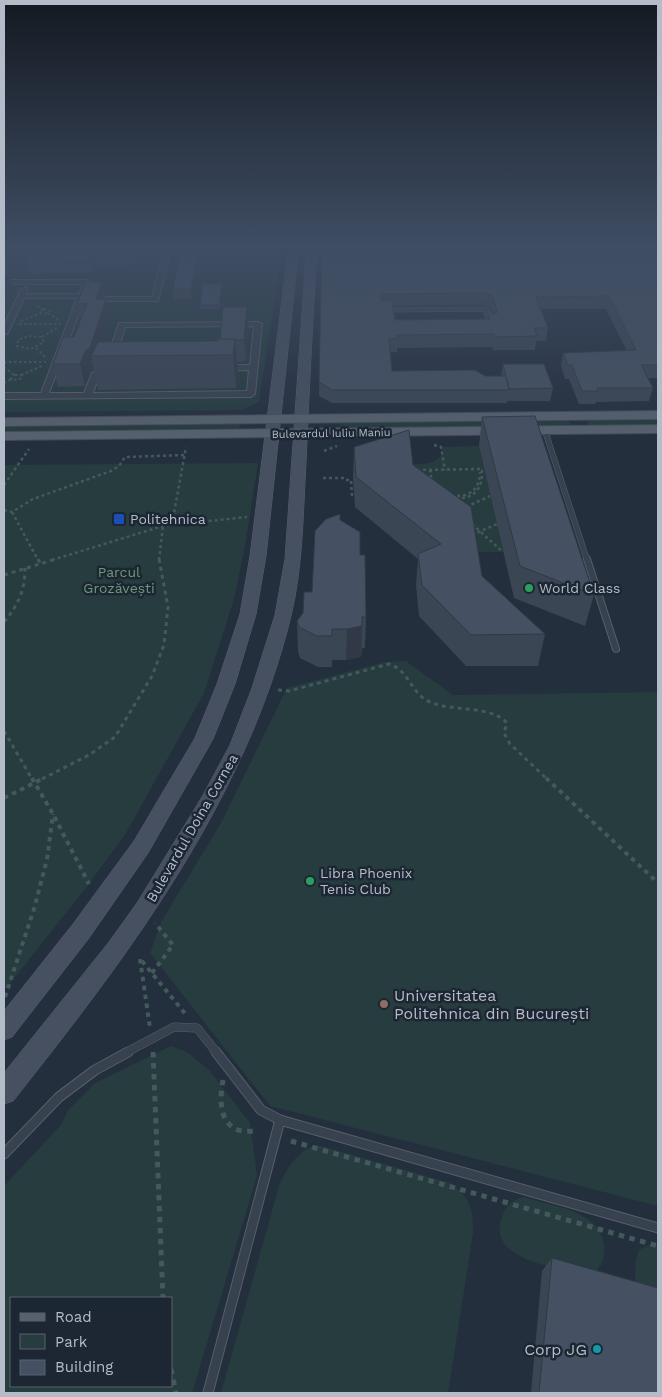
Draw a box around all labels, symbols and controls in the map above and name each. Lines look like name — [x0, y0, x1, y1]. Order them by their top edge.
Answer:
street label: Bulevardul Iuliu Maniu — [271, 426, 391, 441]
place label: Politehnica — [130, 511, 206, 527]
marker: Politehnica — [112, 512, 126, 526]
park label: Parcul Grozăvești — [83, 564, 155, 597]
place label: World Class — [539, 580, 621, 596]
marker: World Class — [523, 582, 535, 594]
street label: Bulevardul Doina Cornea — [143, 751, 241, 905]
place label: Libra Phoenix Tenis Club — [320, 865, 412, 897]
marker: Libra Phoenix Tenis Club — [304, 875, 316, 887]
place label: Universitatea Politehnica din București — [394, 986, 589, 1023]
marker: Universitatea Politehnica din București — [378, 998, 390, 1010]
legend — [10, 1297, 172, 1387]
text: Road — [55, 1308, 92, 1326]
text: Park — [55, 1333, 88, 1351]
place label: Corp JG — [524, 1340, 587, 1359]
marker: Corp JG — [591, 1343, 603, 1355]
text: Building — [55, 1358, 113, 1376]

